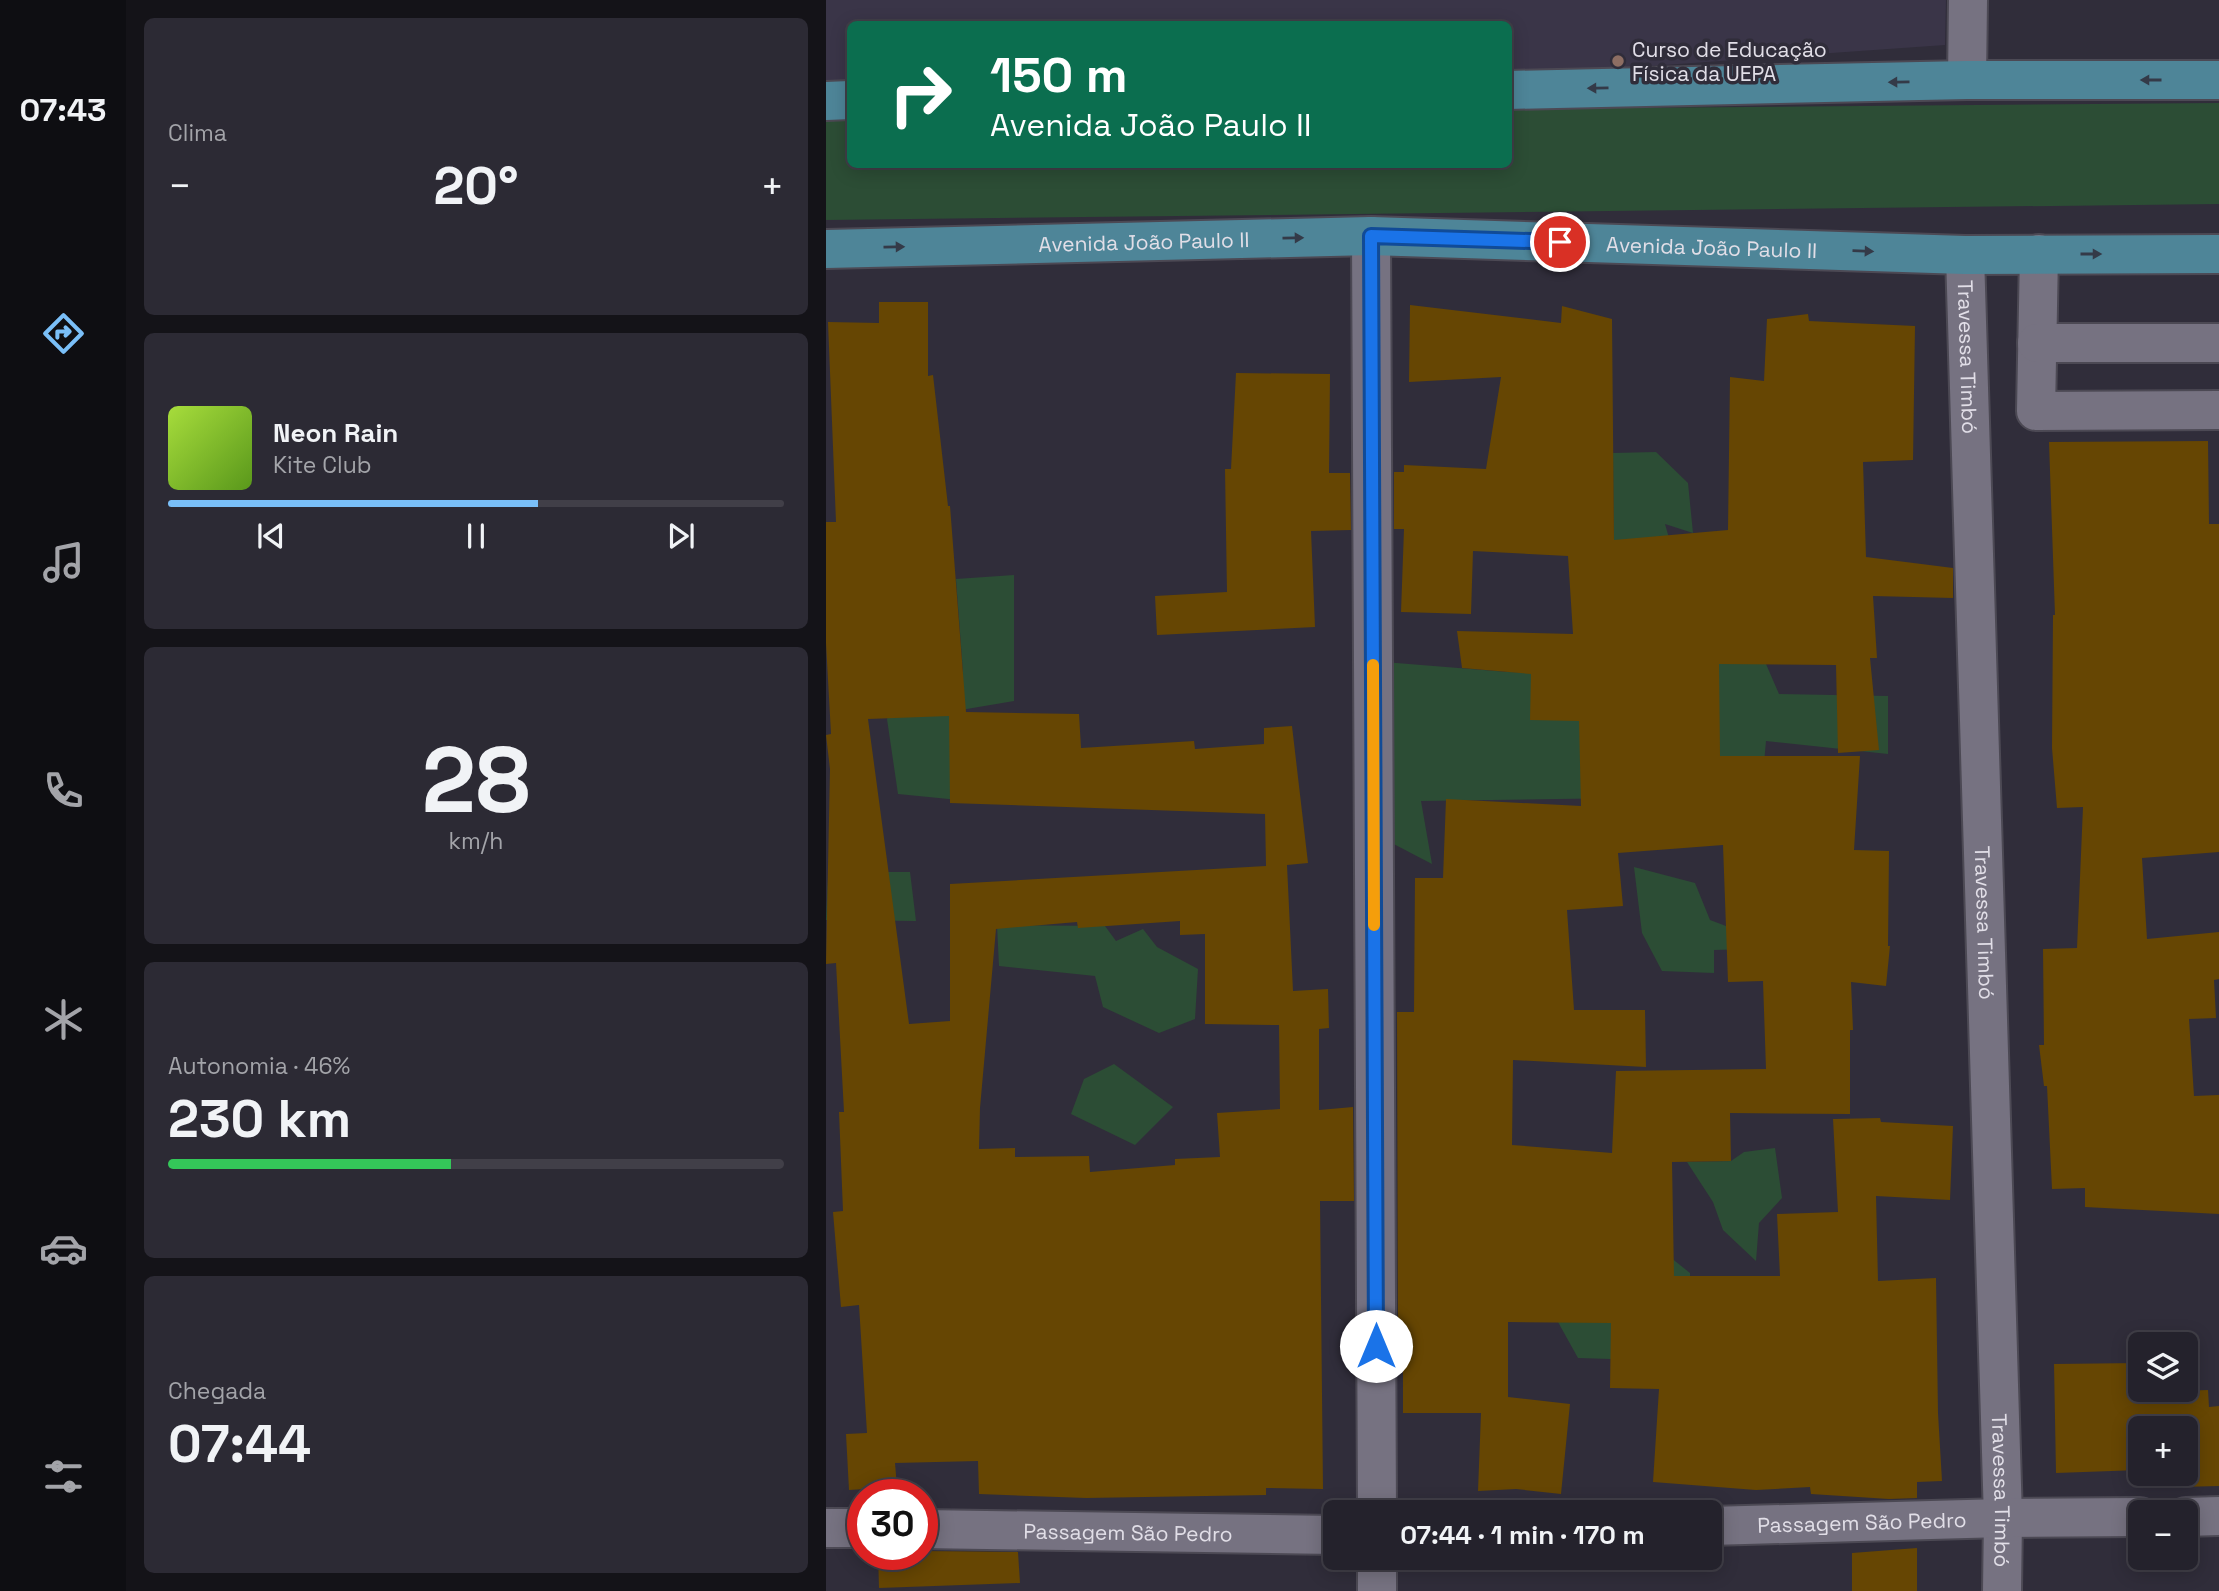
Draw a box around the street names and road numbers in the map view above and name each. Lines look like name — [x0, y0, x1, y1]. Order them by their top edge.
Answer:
street label: Avenida João Paulo II — [1038, 225, 1250, 257]
street label: Avenida João Paulo II — [1606, 230, 1818, 264]
street label: Travessa Timbó — [1952, 280, 1984, 434]
street label: Travessa Timbó — [1969, 845, 2001, 1000]
street label: Travessa Timbó — [1986, 1413, 2017, 1568]
street label: Passagem São Pedro — [1757, 1505, 1967, 1538]
street label: Passagem São Pedro — [1023, 1517, 1233, 1547]

